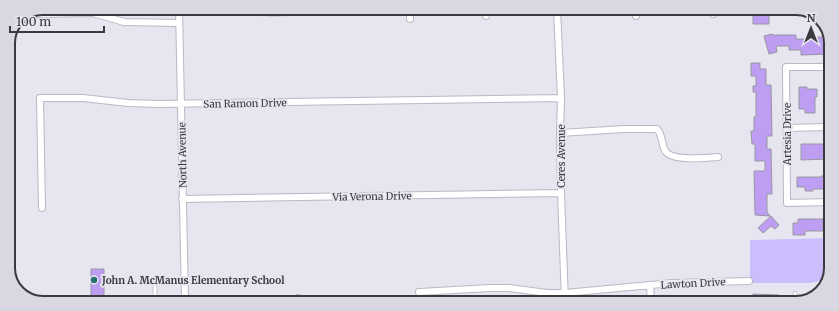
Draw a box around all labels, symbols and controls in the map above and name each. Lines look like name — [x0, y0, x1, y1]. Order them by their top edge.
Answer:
scale bar — [10, 8, 104, 34]
north arrow — [791, 8, 831, 48]
text: N — [807, 11, 816, 25]
text: 100 m — [16, 14, 51, 29]
street label: San Ramon Drive — [203, 96, 287, 111]
street label: Artesia Drive — [781, 103, 794, 166]
street label: North Avenue — [175, 122, 190, 188]
street label: Ceres Avenue — [555, 124, 568, 188]
street label: Via Verona Drive — [331, 189, 412, 204]
place label: John A. McManus Elementary School — [101, 274, 285, 287]
marker: John A. McManus Elementary School — [89, 275, 99, 285]
street label: Lawton Drive — [660, 275, 726, 292]

